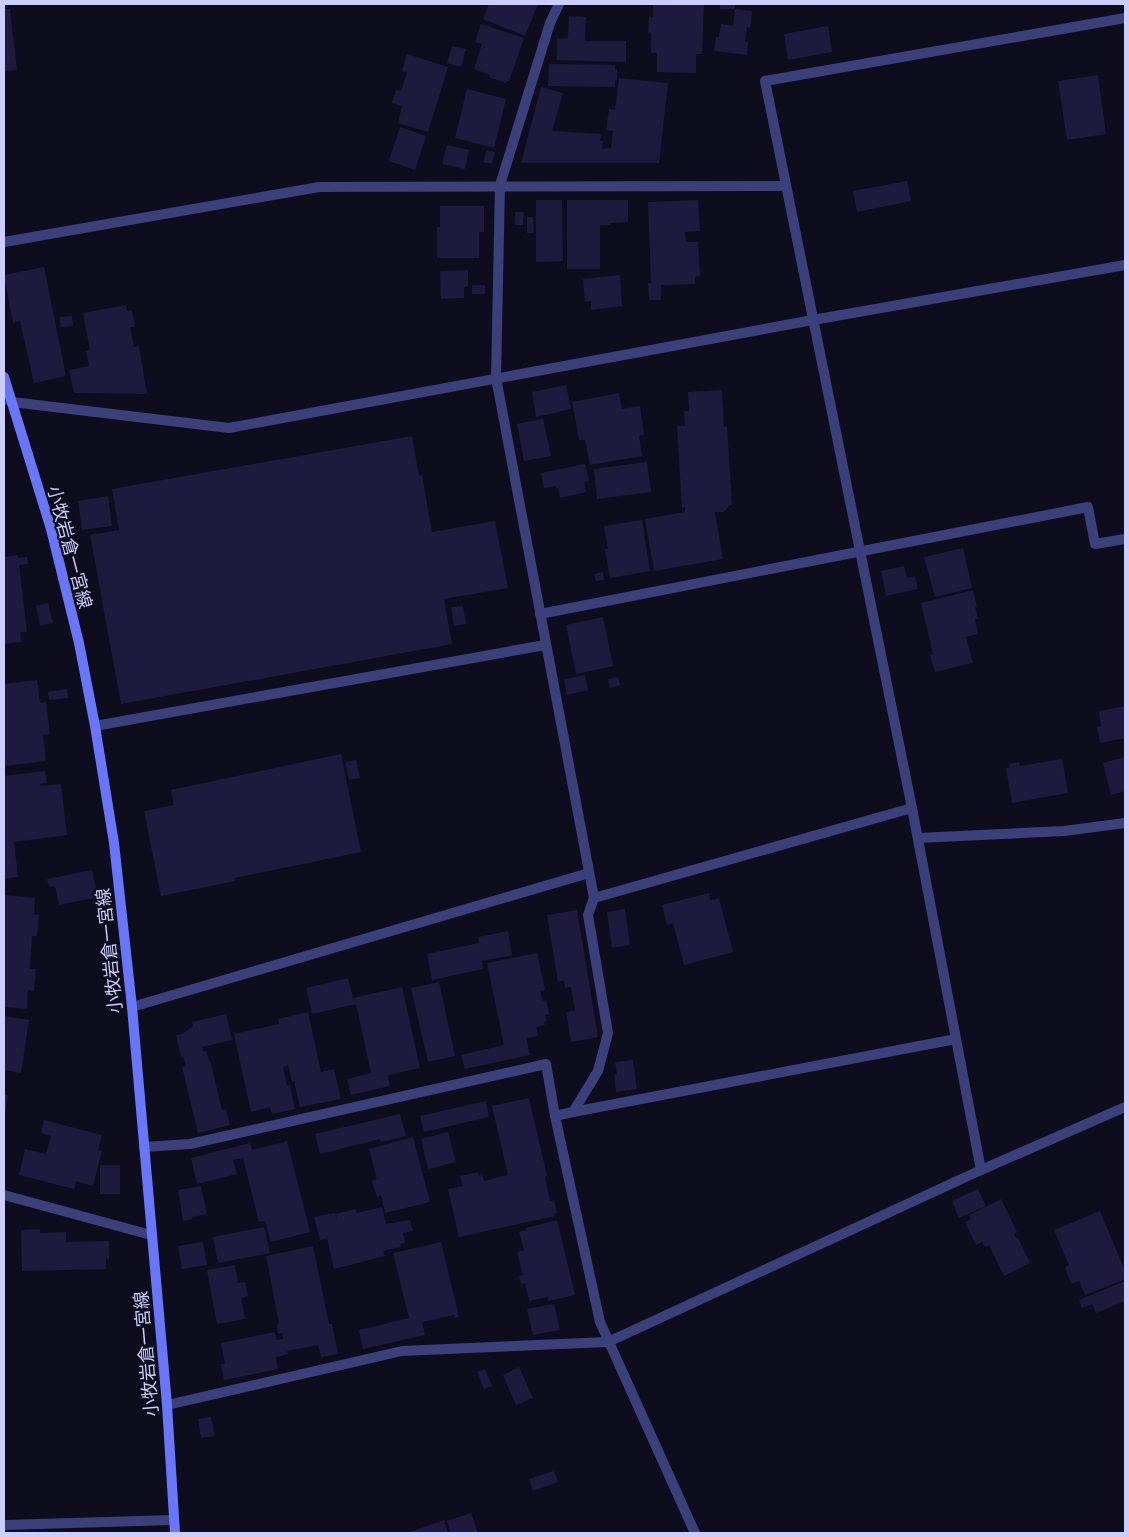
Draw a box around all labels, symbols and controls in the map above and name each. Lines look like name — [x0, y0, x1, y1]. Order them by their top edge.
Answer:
street label: 小牧岩倉一宮線 — [44, 483, 96, 611]
street label: 小牧岩倉一宮線 — [92, 887, 126, 1015]
street label: 小牧岩倉一宮線 — [130, 1290, 162, 1418]

